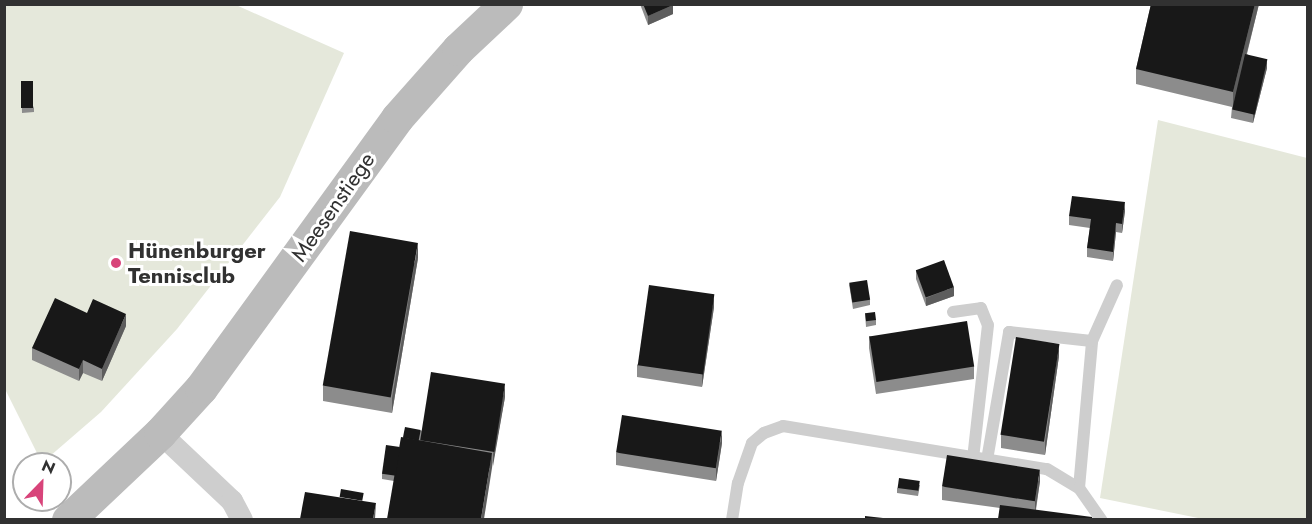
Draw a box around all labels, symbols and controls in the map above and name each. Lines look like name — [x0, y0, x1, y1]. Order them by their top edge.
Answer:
street label: Meesenstiege — [286, 147, 380, 267]
place label: Hünenburger Tennisclub — [128, 237, 266, 288]
marker: Hünenburger Tennisclub — [109, 256, 123, 270]
north arrow — [12, 452, 72, 512]
text: N — [38, 454, 59, 480]

